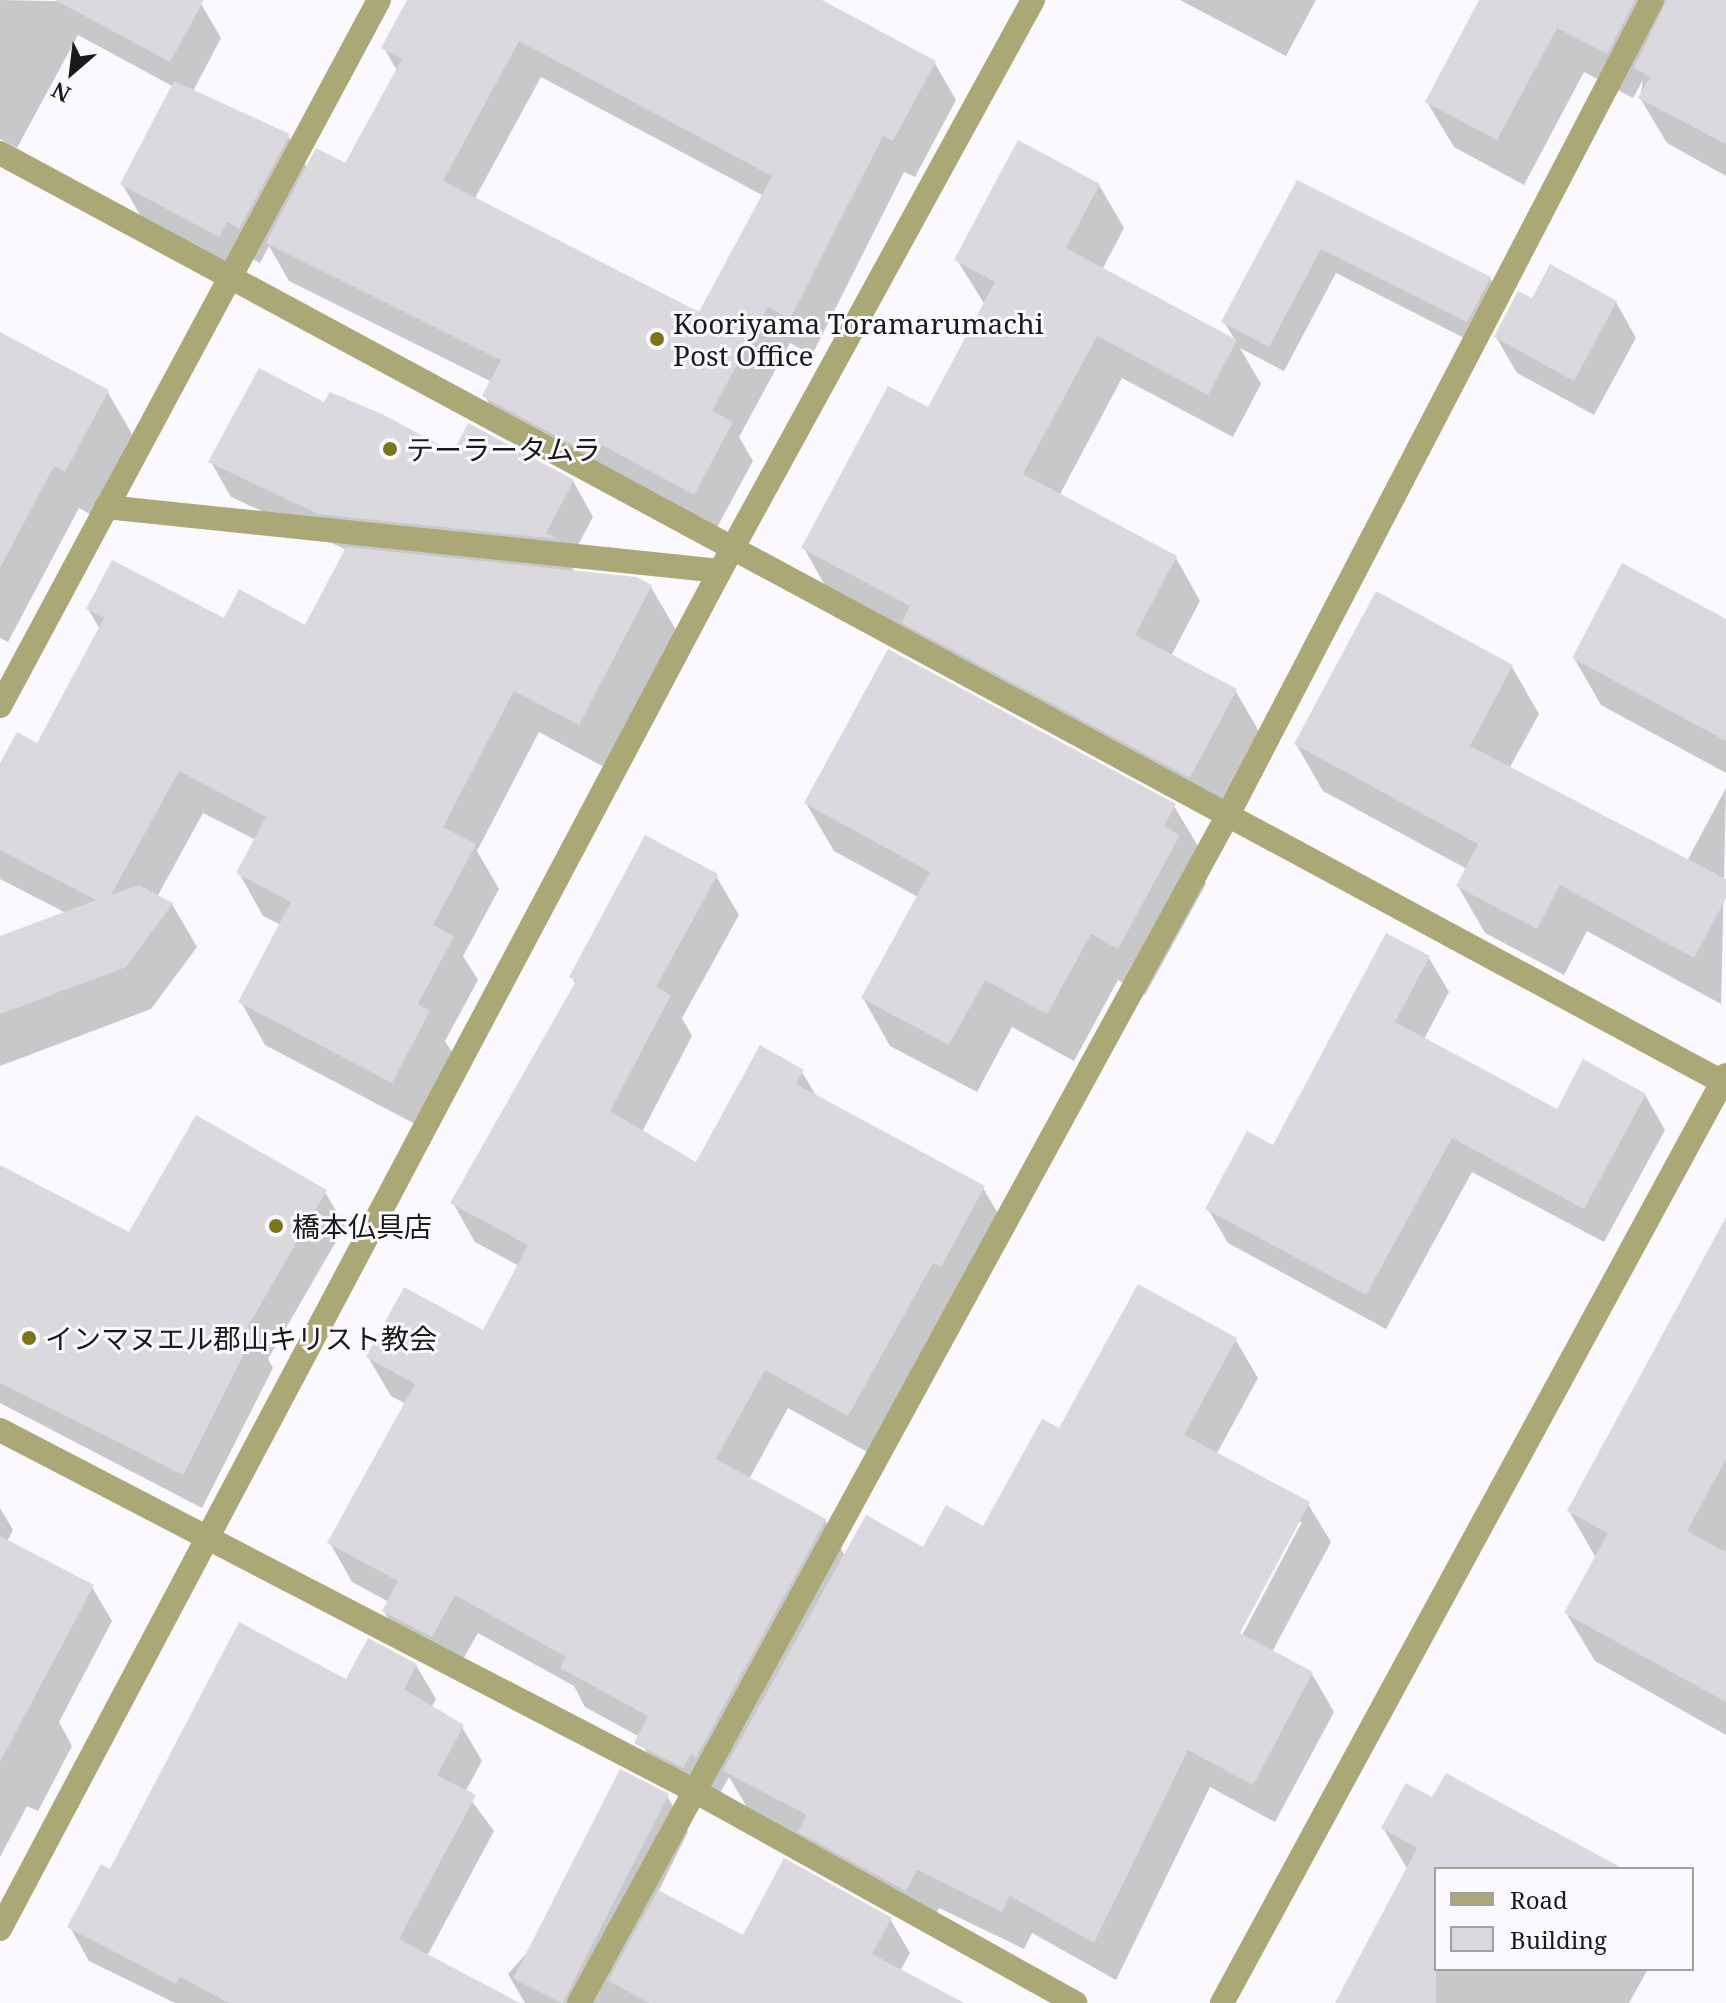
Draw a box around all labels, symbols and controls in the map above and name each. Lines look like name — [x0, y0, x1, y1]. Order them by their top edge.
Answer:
north arrow — [32, 32, 112, 112]
text: N — [46, 76, 75, 111]
place label: Kooriyama Toramarumachi Post Office — [673, 306, 1044, 372]
marker: Kooriyama Toramarumachi Post Office — [648, 330, 666, 348]
place label: テーラータムラ — [406, 432, 602, 466]
marker: テーラータムラ — [381, 440, 399, 458]
place label: 橋本仏具店 — [292, 1209, 432, 1243]
marker: 橋本仏具店 — [267, 1217, 285, 1235]
place label: インマヌエル郡山キリスト教会 — [45, 1321, 437, 1355]
marker: インマヌエル郡山キリスト教会 — [20, 1329, 38, 1347]
legend — [1434, 1867, 1694, 1971]
text: Road — [1510, 1883, 1568, 1916]
text: Building — [1510, 1923, 1607, 1956]

